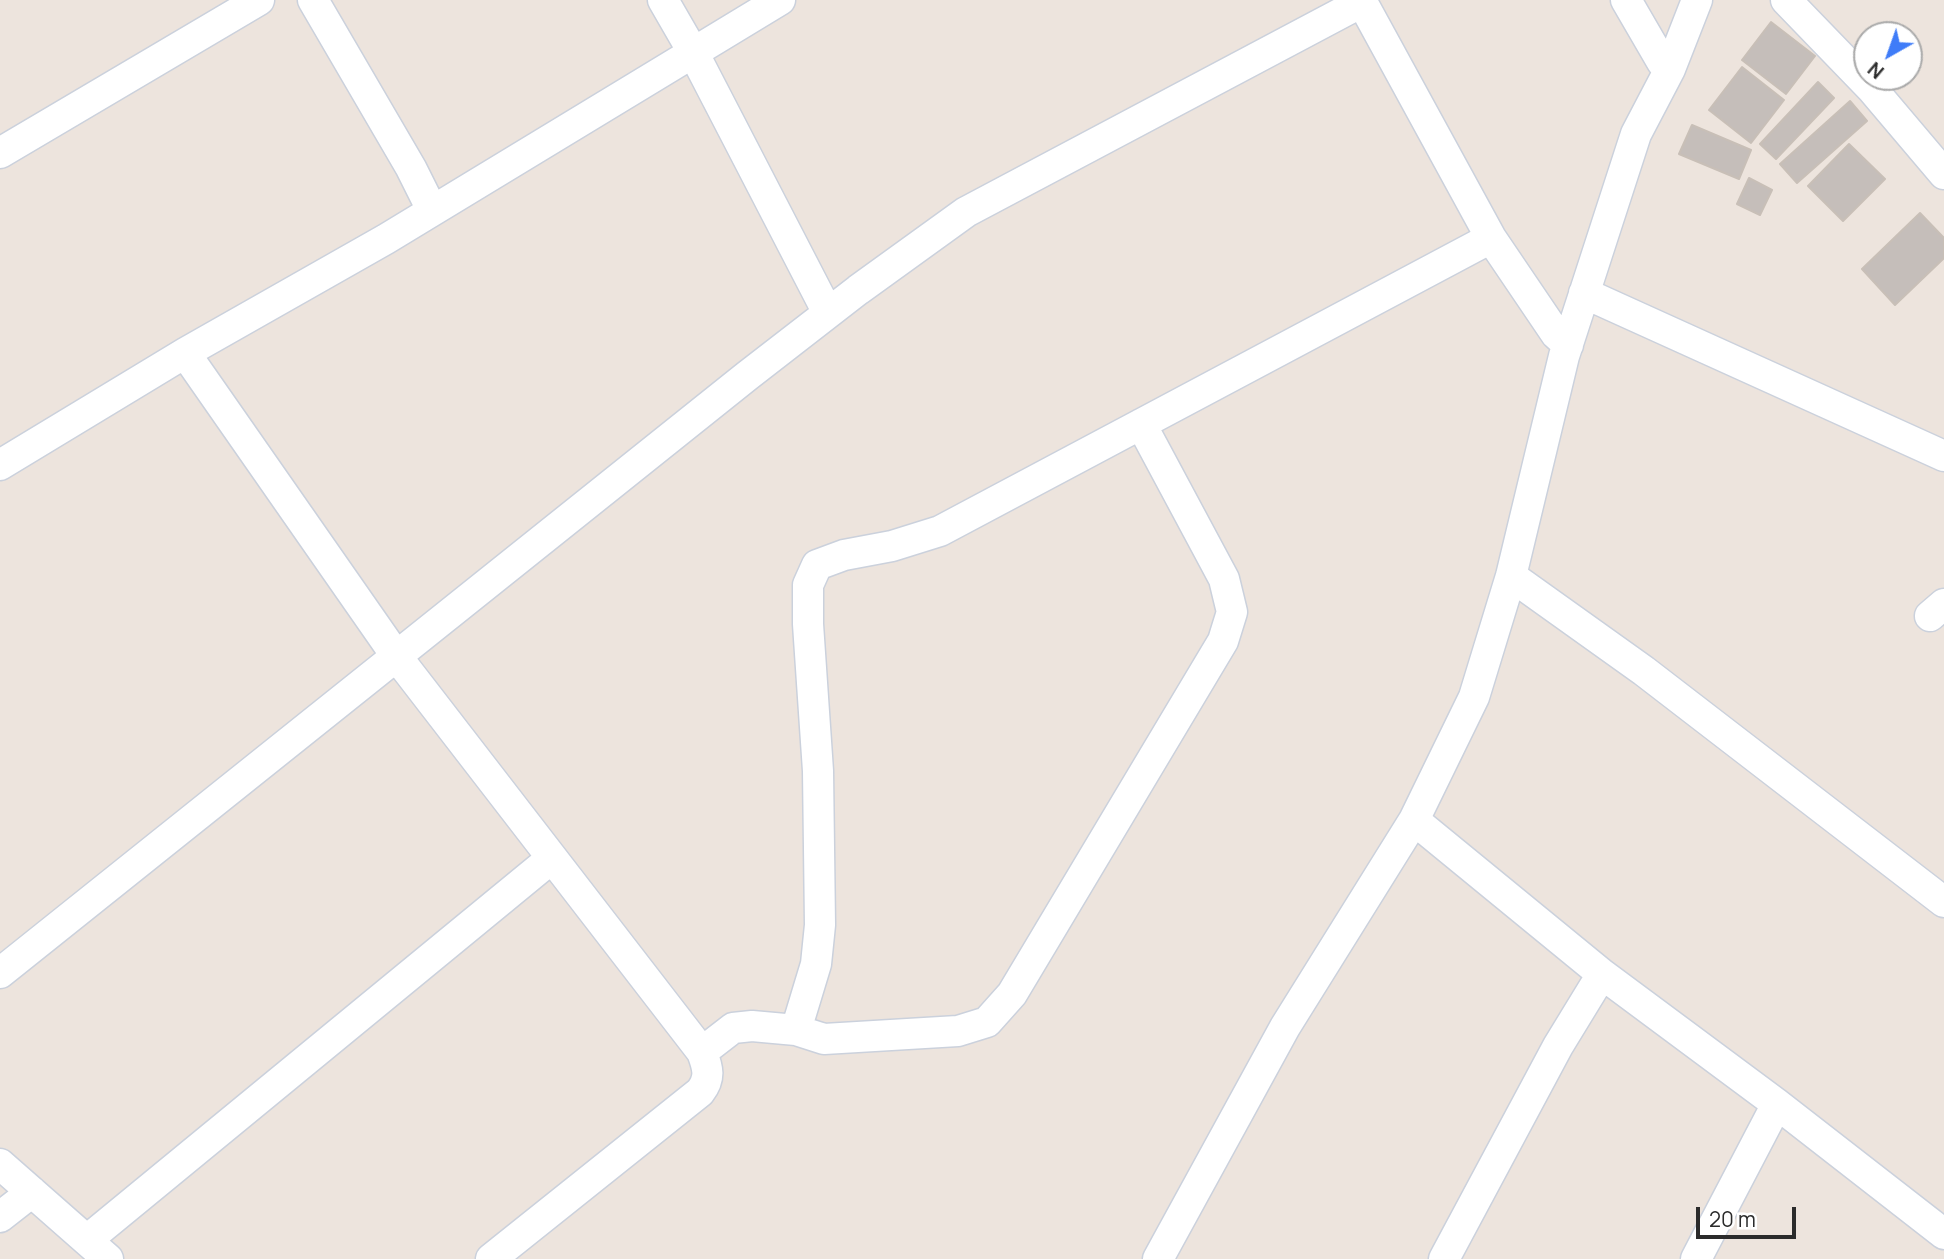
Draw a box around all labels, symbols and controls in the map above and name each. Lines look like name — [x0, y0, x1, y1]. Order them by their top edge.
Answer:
north arrow — [1853, 21, 1923, 91]
text: N — [1862, 56, 1889, 85]
scale bar — [1699, 1192, 1799, 1236]
text: 20 m — [1709, 1205, 1756, 1233]

